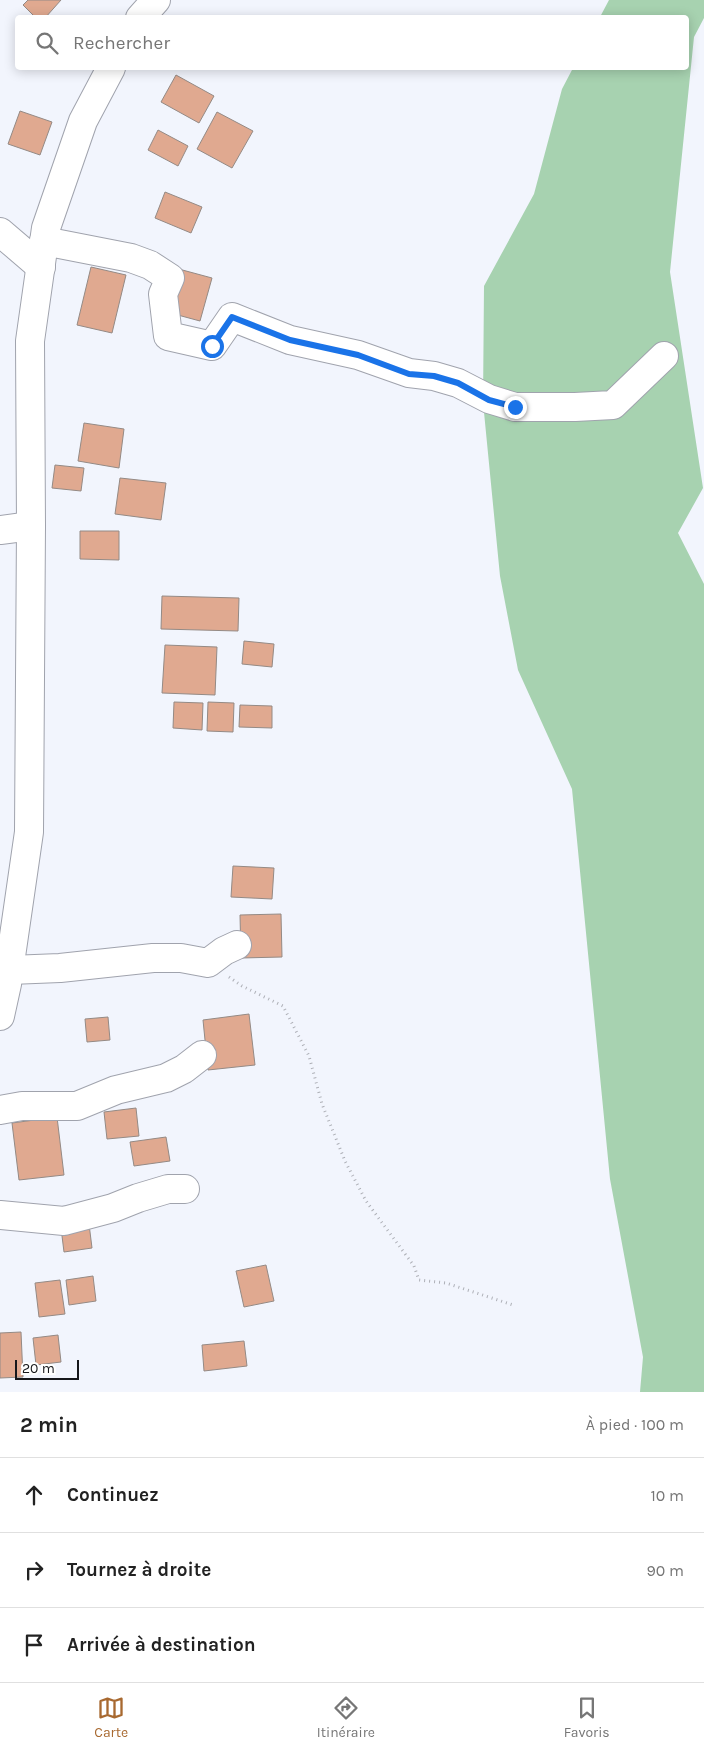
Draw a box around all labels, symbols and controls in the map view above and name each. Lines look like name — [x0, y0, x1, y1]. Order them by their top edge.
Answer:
search box — [15, 15, 689, 70]
icon: search — [33, 29, 61, 57]
text: Rechercher — [73, 32, 170, 54]
route start — [201, 335, 224, 358]
route end — [504, 396, 527, 419]
scale bar — [15, 1357, 79, 1380]
text: 20 m — [22, 1360, 55, 1377]
text: 2 min — [20, 1413, 78, 1437]
text: À pied · 100 m — [586, 1415, 684, 1434]
icon: ahead — [20, 1481, 48, 1509]
text: Continuez — [67, 1484, 159, 1506]
text: 10 m — [650, 1486, 684, 1505]
icon: right — [20, 1556, 48, 1584]
text: Tournez à droite — [67, 1559, 211, 1581]
text: 90 m — [646, 1561, 684, 1580]
icon: arrive — [20, 1631, 48, 1659]
text: Arrivée à destination — [67, 1634, 256, 1656]
tab: Carte — [94, 1694, 128, 1741]
tab: Itinéraire — [317, 1694, 375, 1741]
tab: Favoris — [564, 1694, 610, 1741]

